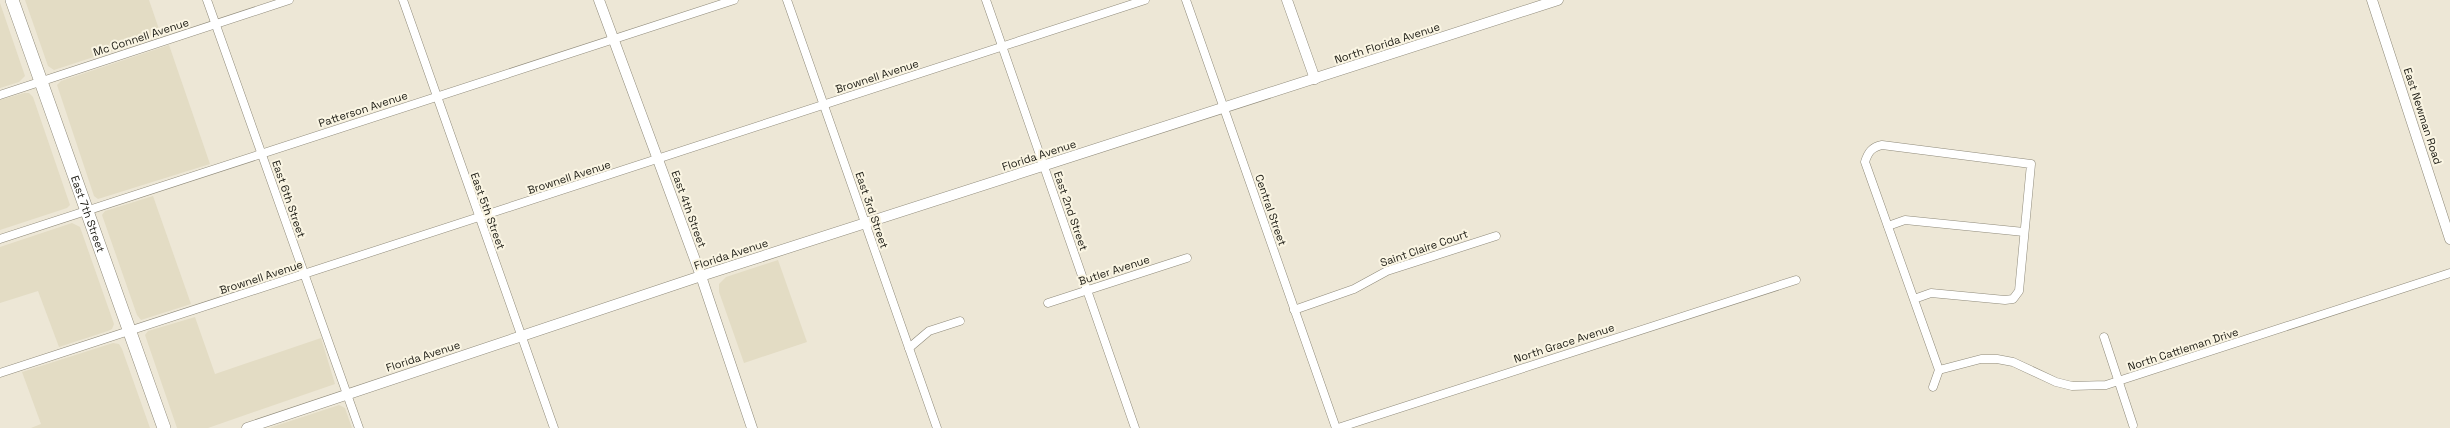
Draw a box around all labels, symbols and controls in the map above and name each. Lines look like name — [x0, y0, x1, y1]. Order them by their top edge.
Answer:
street label: Mc Connell Avenue — [91, 15, 191, 59]
street label: North Florida Avenue — [1332, 19, 1442, 67]
street label: Brownell Avenue — [834, 56, 920, 96]
street label: East Newman Road — [2401, 66, 2445, 166]
street label: Patterson Avenue — [317, 88, 409, 130]
street label: Florida Avenue — [1000, 136, 1078, 174]
street label: Brownell Avenue — [526, 157, 612, 197]
street label: East 6th Street — [269, 158, 309, 240]
street label: East 4th Street — [669, 168, 709, 250]
street label: East 3rd Street — [852, 170, 892, 250]
street label: East 2nd Street — [1051, 170, 1091, 252]
street label: East 5th Street — [468, 171, 508, 251]
street label: Central Street — [1252, 172, 1290, 248]
street label: East 7th Street — [68, 174, 108, 254]
street label: Saint Claire Court — [1378, 226, 1470, 270]
street label: Florida Avenue — [692, 235, 770, 273]
street label: Butler Avenue — [1077, 252, 1151, 288]
street label: Brownell Avenue — [218, 257, 304, 297]
street label: North Grace Avenue — [1512, 320, 1616, 366]
street label: North Cattleman Drive — [2126, 324, 2240, 374]
street label: Florida Avenue — [384, 337, 462, 375]

